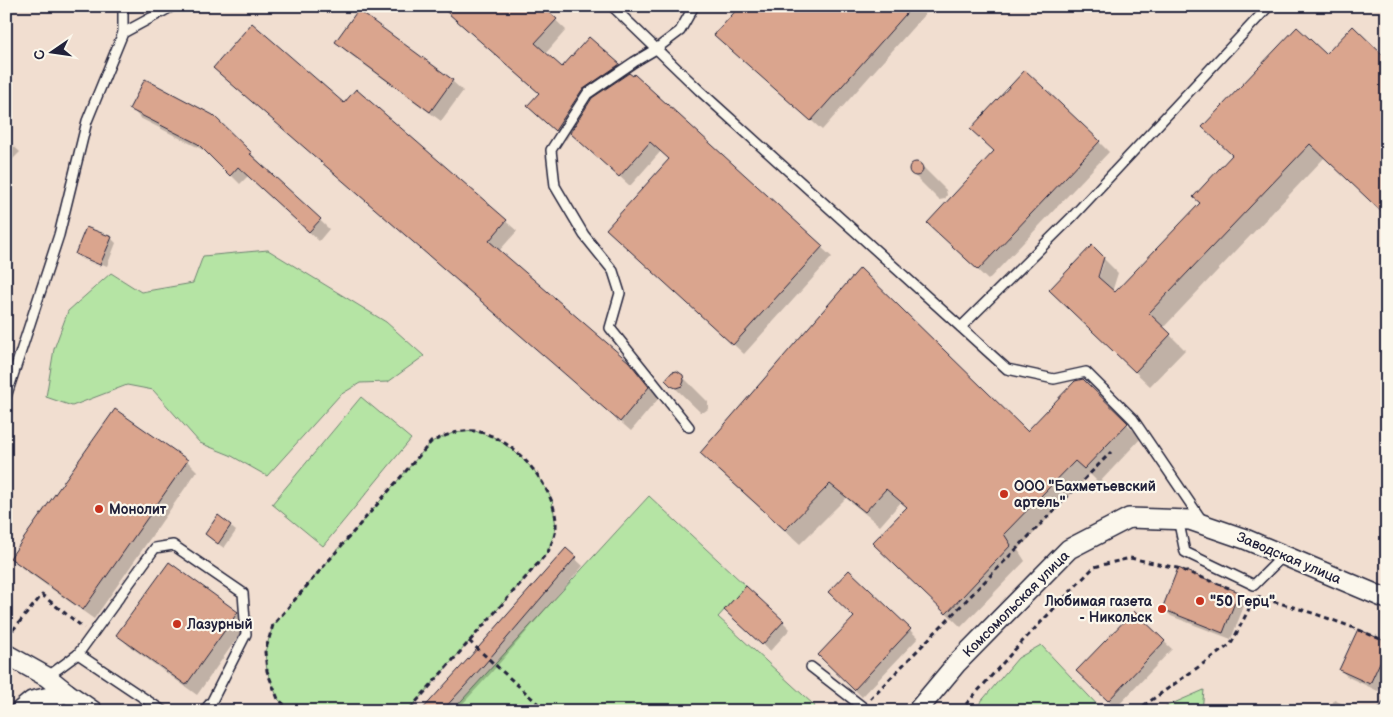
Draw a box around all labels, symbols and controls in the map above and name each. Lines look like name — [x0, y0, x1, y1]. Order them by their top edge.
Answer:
north arrow — [28, 28, 78, 78]
text: С — [30, 48, 49, 61]
place label: ООО "Бахметьевский артель" — [1014, 478, 1156, 511]
marker: ООО "Бахметьевский артель" — [998, 488, 1010, 500]
place label: Монолит — [109, 501, 167, 518]
marker: Монолит — [93, 503, 105, 515]
street label: Заводская улица — [1234, 528, 1344, 588]
street label: Комсомольская улица — [959, 547, 1073, 661]
place label: Любимая газета - Никольск — [1044, 593, 1153, 626]
place label: "50 Герц" — [1210, 593, 1275, 610]
marker: "50 Герц" — [1194, 595, 1206, 607]
marker: Любимая газета - Никольск — [1156, 603, 1168, 615]
place label: Лазурный — [186, 616, 252, 633]
marker: Лазурный — [171, 618, 183, 630]

